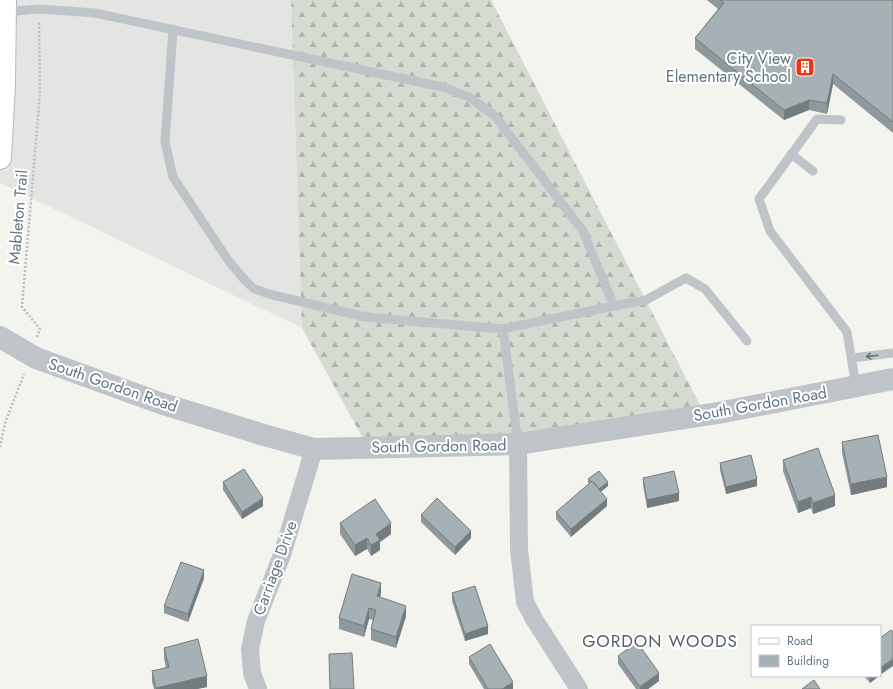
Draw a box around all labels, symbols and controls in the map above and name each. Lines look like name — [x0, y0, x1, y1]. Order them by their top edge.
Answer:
place label: City View Elementary School — [666, 47, 791, 88]
building icon: City View Elementary School — [794, 56, 816, 78]
street label: Mableton Trail — [2, 169, 34, 265]
street label: South Gordon Road — [45, 352, 181, 418]
one-way arrow — [866, 352, 879, 359]
street label: South Gordon Road — [691, 381, 829, 427]
street label: South Gordon Road — [371, 433, 507, 459]
street label: Carriage Drive — [247, 517, 303, 619]
legend — [751, 625, 881, 677]
district label: GORDON WOODS — [582, 629, 738, 653]
text: Road — [787, 632, 813, 650]
text: Building — [787, 652, 829, 670]

